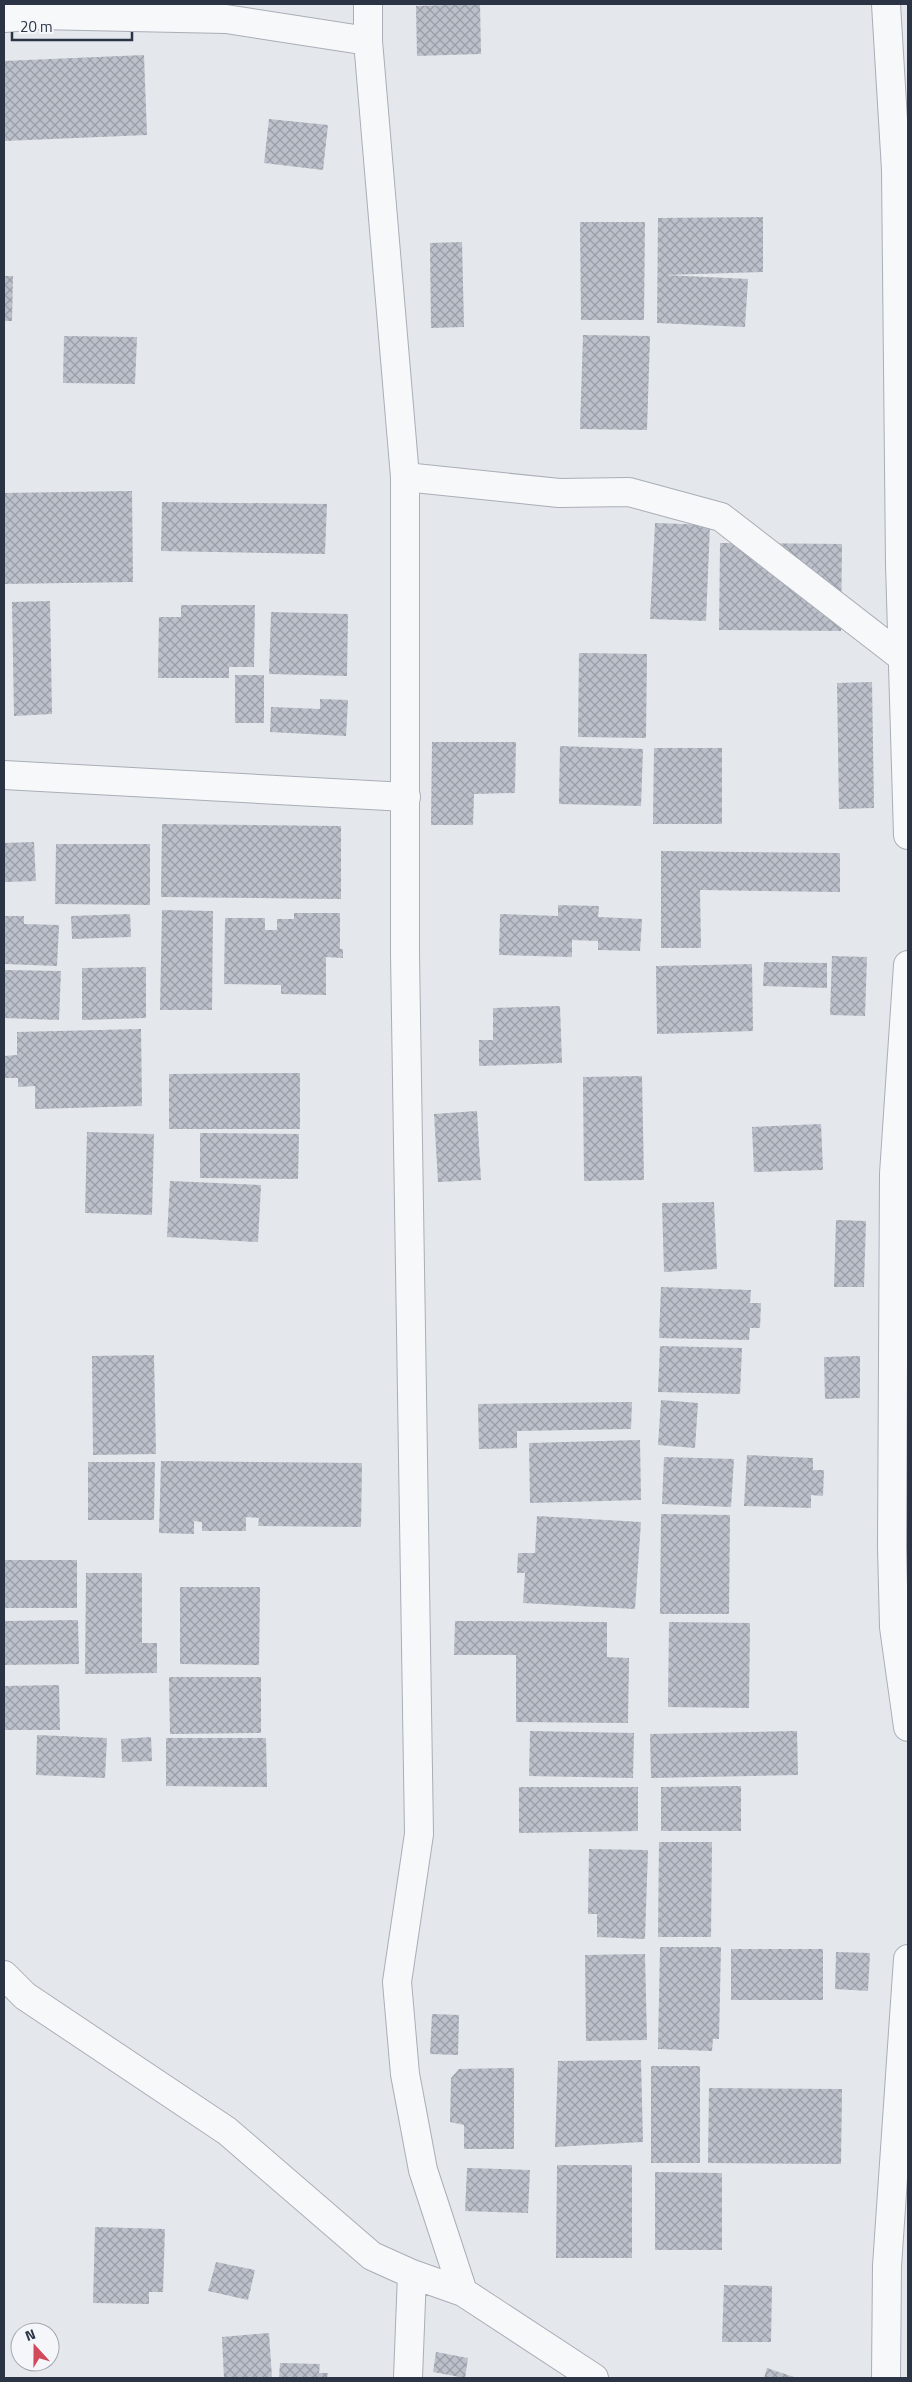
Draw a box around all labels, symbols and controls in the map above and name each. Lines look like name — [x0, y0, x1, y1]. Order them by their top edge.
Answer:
scale bar — [12, 10, 132, 42]
text: 20 m — [20, 15, 53, 38]
north arrow — [10, 2322, 60, 2372]
text: N — [22, 2323, 38, 2346]

